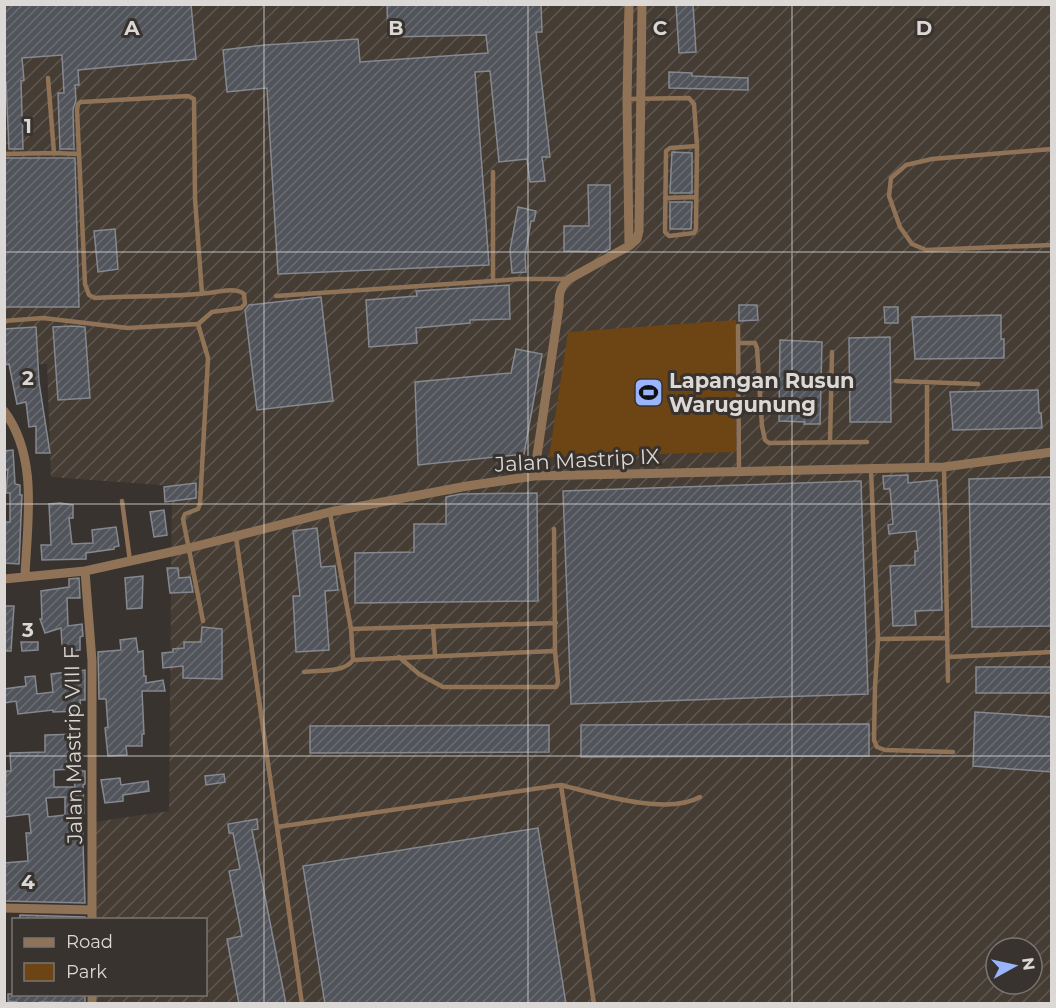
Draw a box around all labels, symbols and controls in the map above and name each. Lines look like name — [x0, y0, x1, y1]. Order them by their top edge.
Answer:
text: A — [123, 16, 140, 40]
text: B — [388, 16, 404, 40]
text: C — [653, 16, 668, 40]
text: D — [916, 16, 932, 40]
text: 1 — [24, 114, 32, 138]
text: 2 — [22, 366, 34, 390]
place label: Lapangan Rusun Warugunung — [669, 368, 855, 417]
sports icon: Lapangan Rusun Warugunung — [632, 376, 664, 408]
street label: Jalan Mastrip IX — [493, 443, 660, 477]
text: 3 — [21, 618, 34, 642]
street label: Jalan Mastrip VIII F — [59, 646, 87, 845]
text: 4 — [21, 870, 35, 894]
legend — [12, 918, 207, 996]
text: Road — [66, 931, 113, 953]
north arrow — [984, 936, 1044, 996]
text: N — [1018, 956, 1039, 972]
text: Park — [66, 961, 107, 983]

